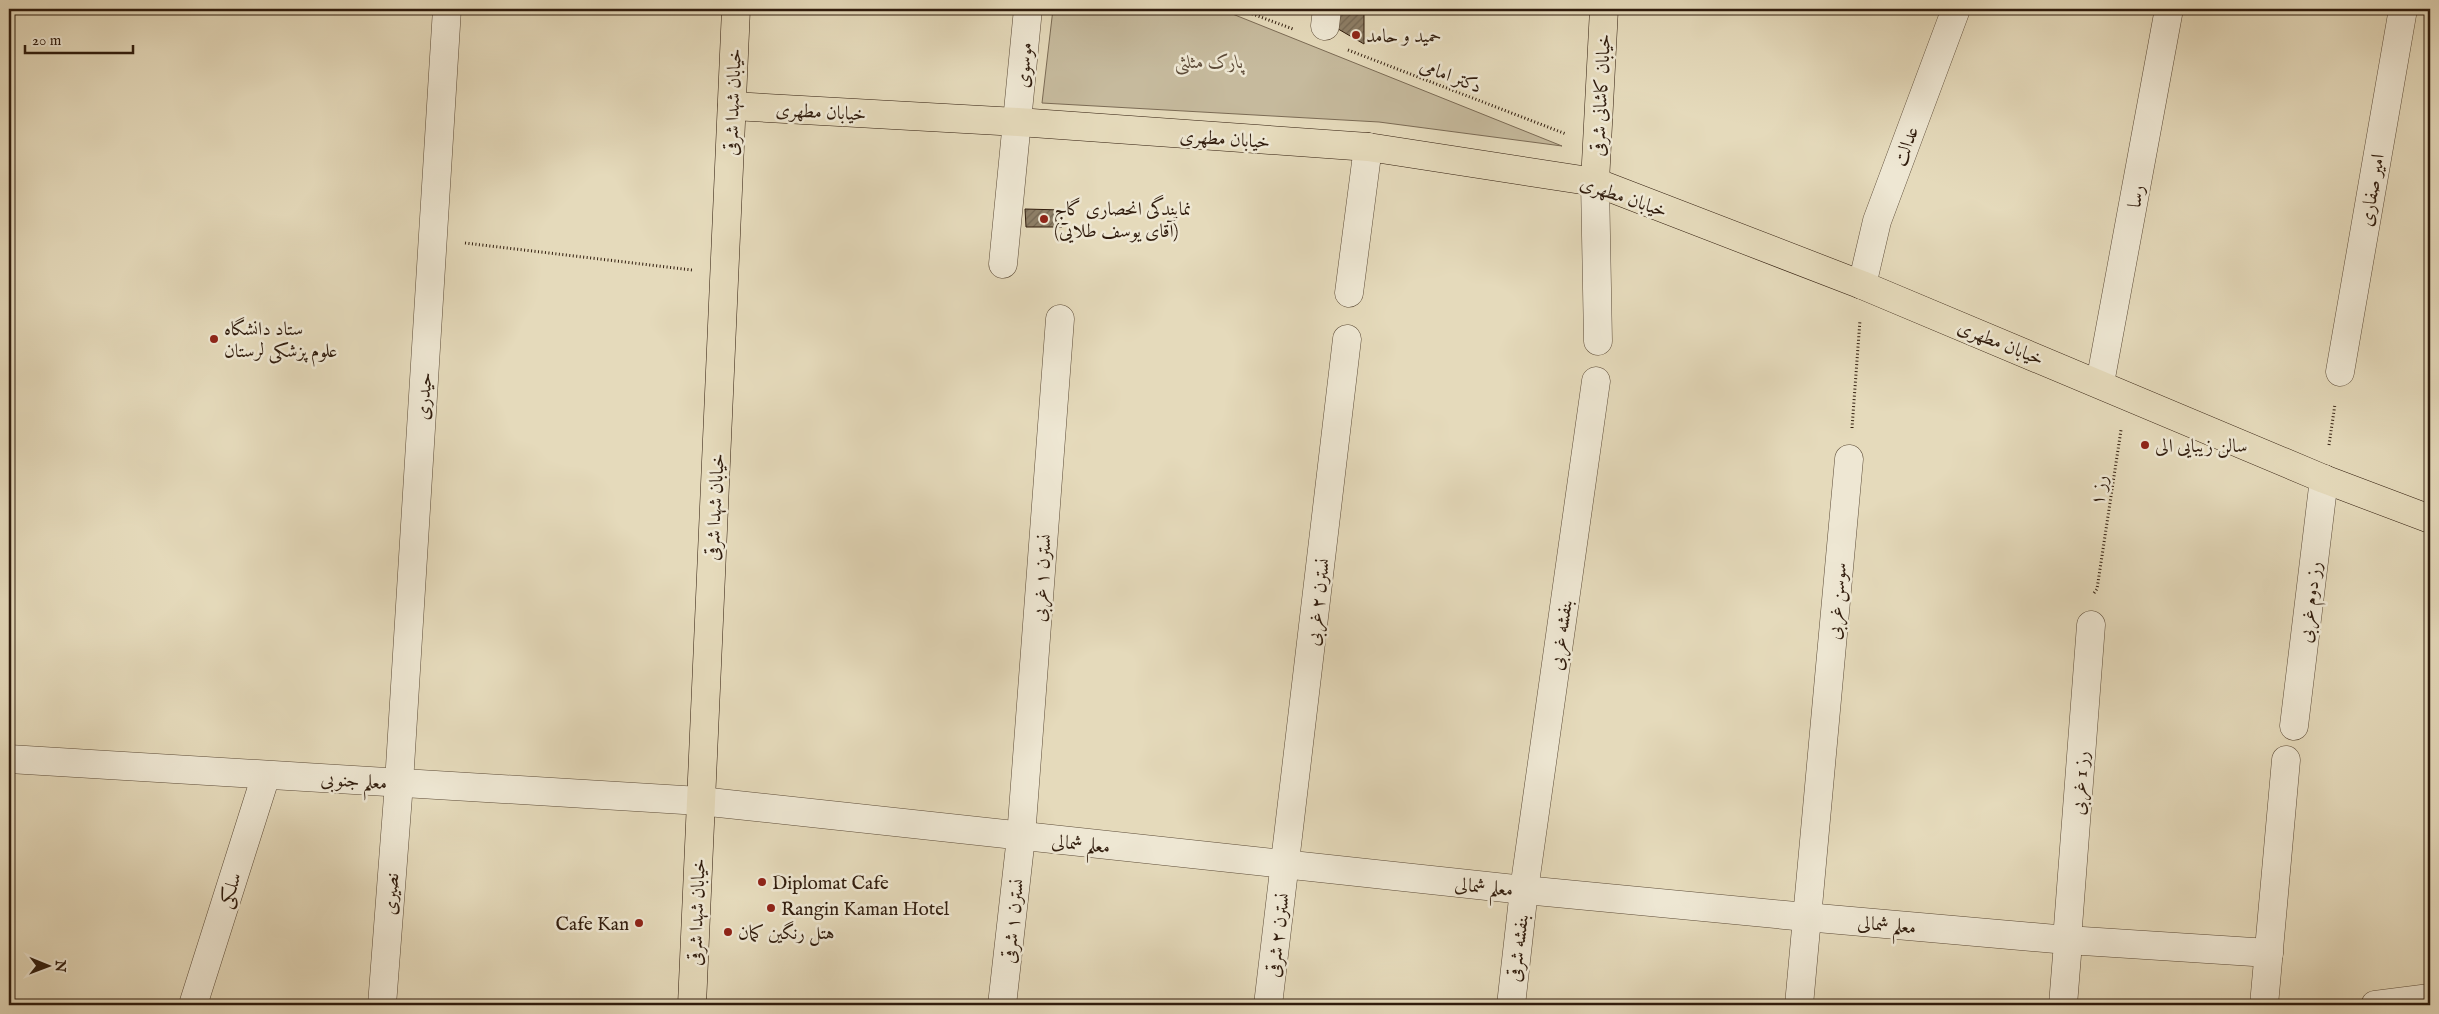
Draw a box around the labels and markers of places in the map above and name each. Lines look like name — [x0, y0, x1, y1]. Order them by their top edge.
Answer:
place label: حمید و حامد — [1366, 25, 1442, 49]
marker: حمید و حامد — [1350, 29, 1362, 41]
place label: نمایندگی انحصاری گاج (آقای یوسف طلایی) — [1054, 194, 1191, 244]
marker: نمایندگی انحصاری گاج (آقای یوسف طلایی) — [1038, 213, 1050, 225]
place label: ستاد دانشگاه علوم پزشکی لرستان — [224, 316, 338, 367]
marker: ستاد دانشگاه علوم پزشکی لرستان — [208, 333, 220, 345]
place label: سالن زیبایی الی — [2155, 435, 2247, 459]
marker: سالن زیبایی الی — [2139, 439, 2151, 451]
place label: Diplomat Cafe — [772, 872, 889, 896]
marker: Diplomat Cafe — [756, 876, 768, 888]
place label: Rangin Kaman Hotel — [781, 898, 950, 922]
marker: Rangin Kaman Hotel — [765, 902, 777, 914]
place label: Cafe Kan — [555, 913, 629, 937]
marker: Cafe Kan — [633, 917, 645, 929]
place label: هتل رنگین کمان — [738, 920, 835, 946]
marker: هتل رنگین کمان — [722, 926, 734, 938]

